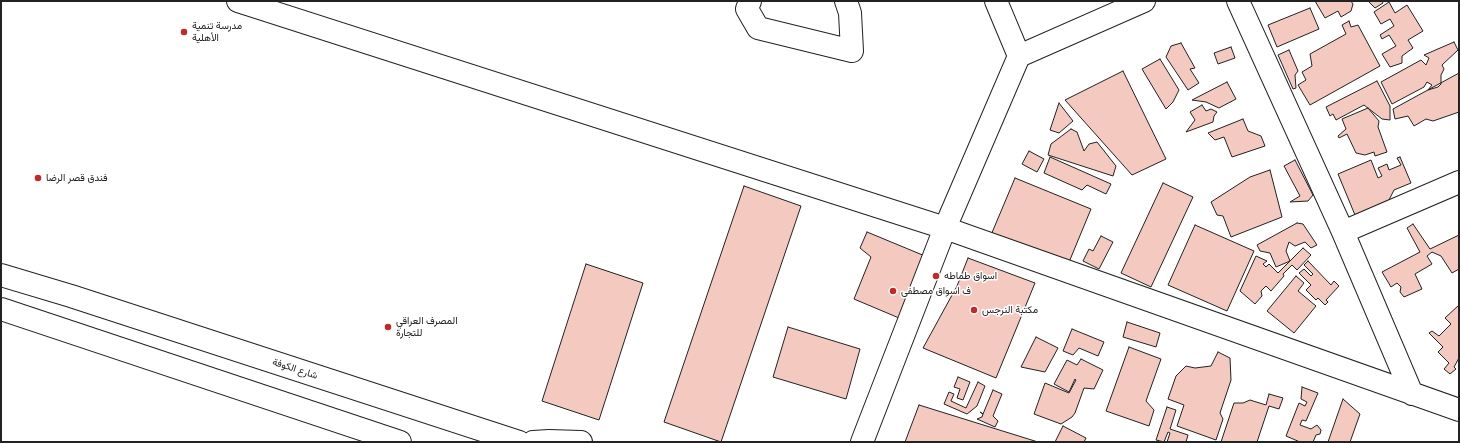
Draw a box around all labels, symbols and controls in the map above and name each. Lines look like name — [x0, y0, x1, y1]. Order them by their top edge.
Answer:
place label: مدرسة تنمية الأهلية — [192, 20, 242, 44]
marker: مدرسة تنمية الأهلية — [179, 27, 189, 37]
place label: فندق قصر الرضا — [46, 172, 108, 184]
marker: فندق قصر الرضا — [33, 173, 43, 183]
place label: اسواق طماطه — [944, 270, 997, 282]
marker: اسواق طماطه — [931, 271, 941, 281]
place label: ف اسواق مصطفى — [901, 285, 971, 297]
marker: ف اسواق مصطفى — [888, 286, 898, 296]
place label: مكتبة النرجس — [982, 304, 1038, 316]
marker: مكتبة النرجس — [969, 305, 979, 315]
place label: المصرف العراقي للتجارة — [396, 315, 457, 338]
marker: المصرف العراقي للتجارة — [383, 322, 393, 332]
street label: شارع الكوفة — [271, 356, 319, 382]

